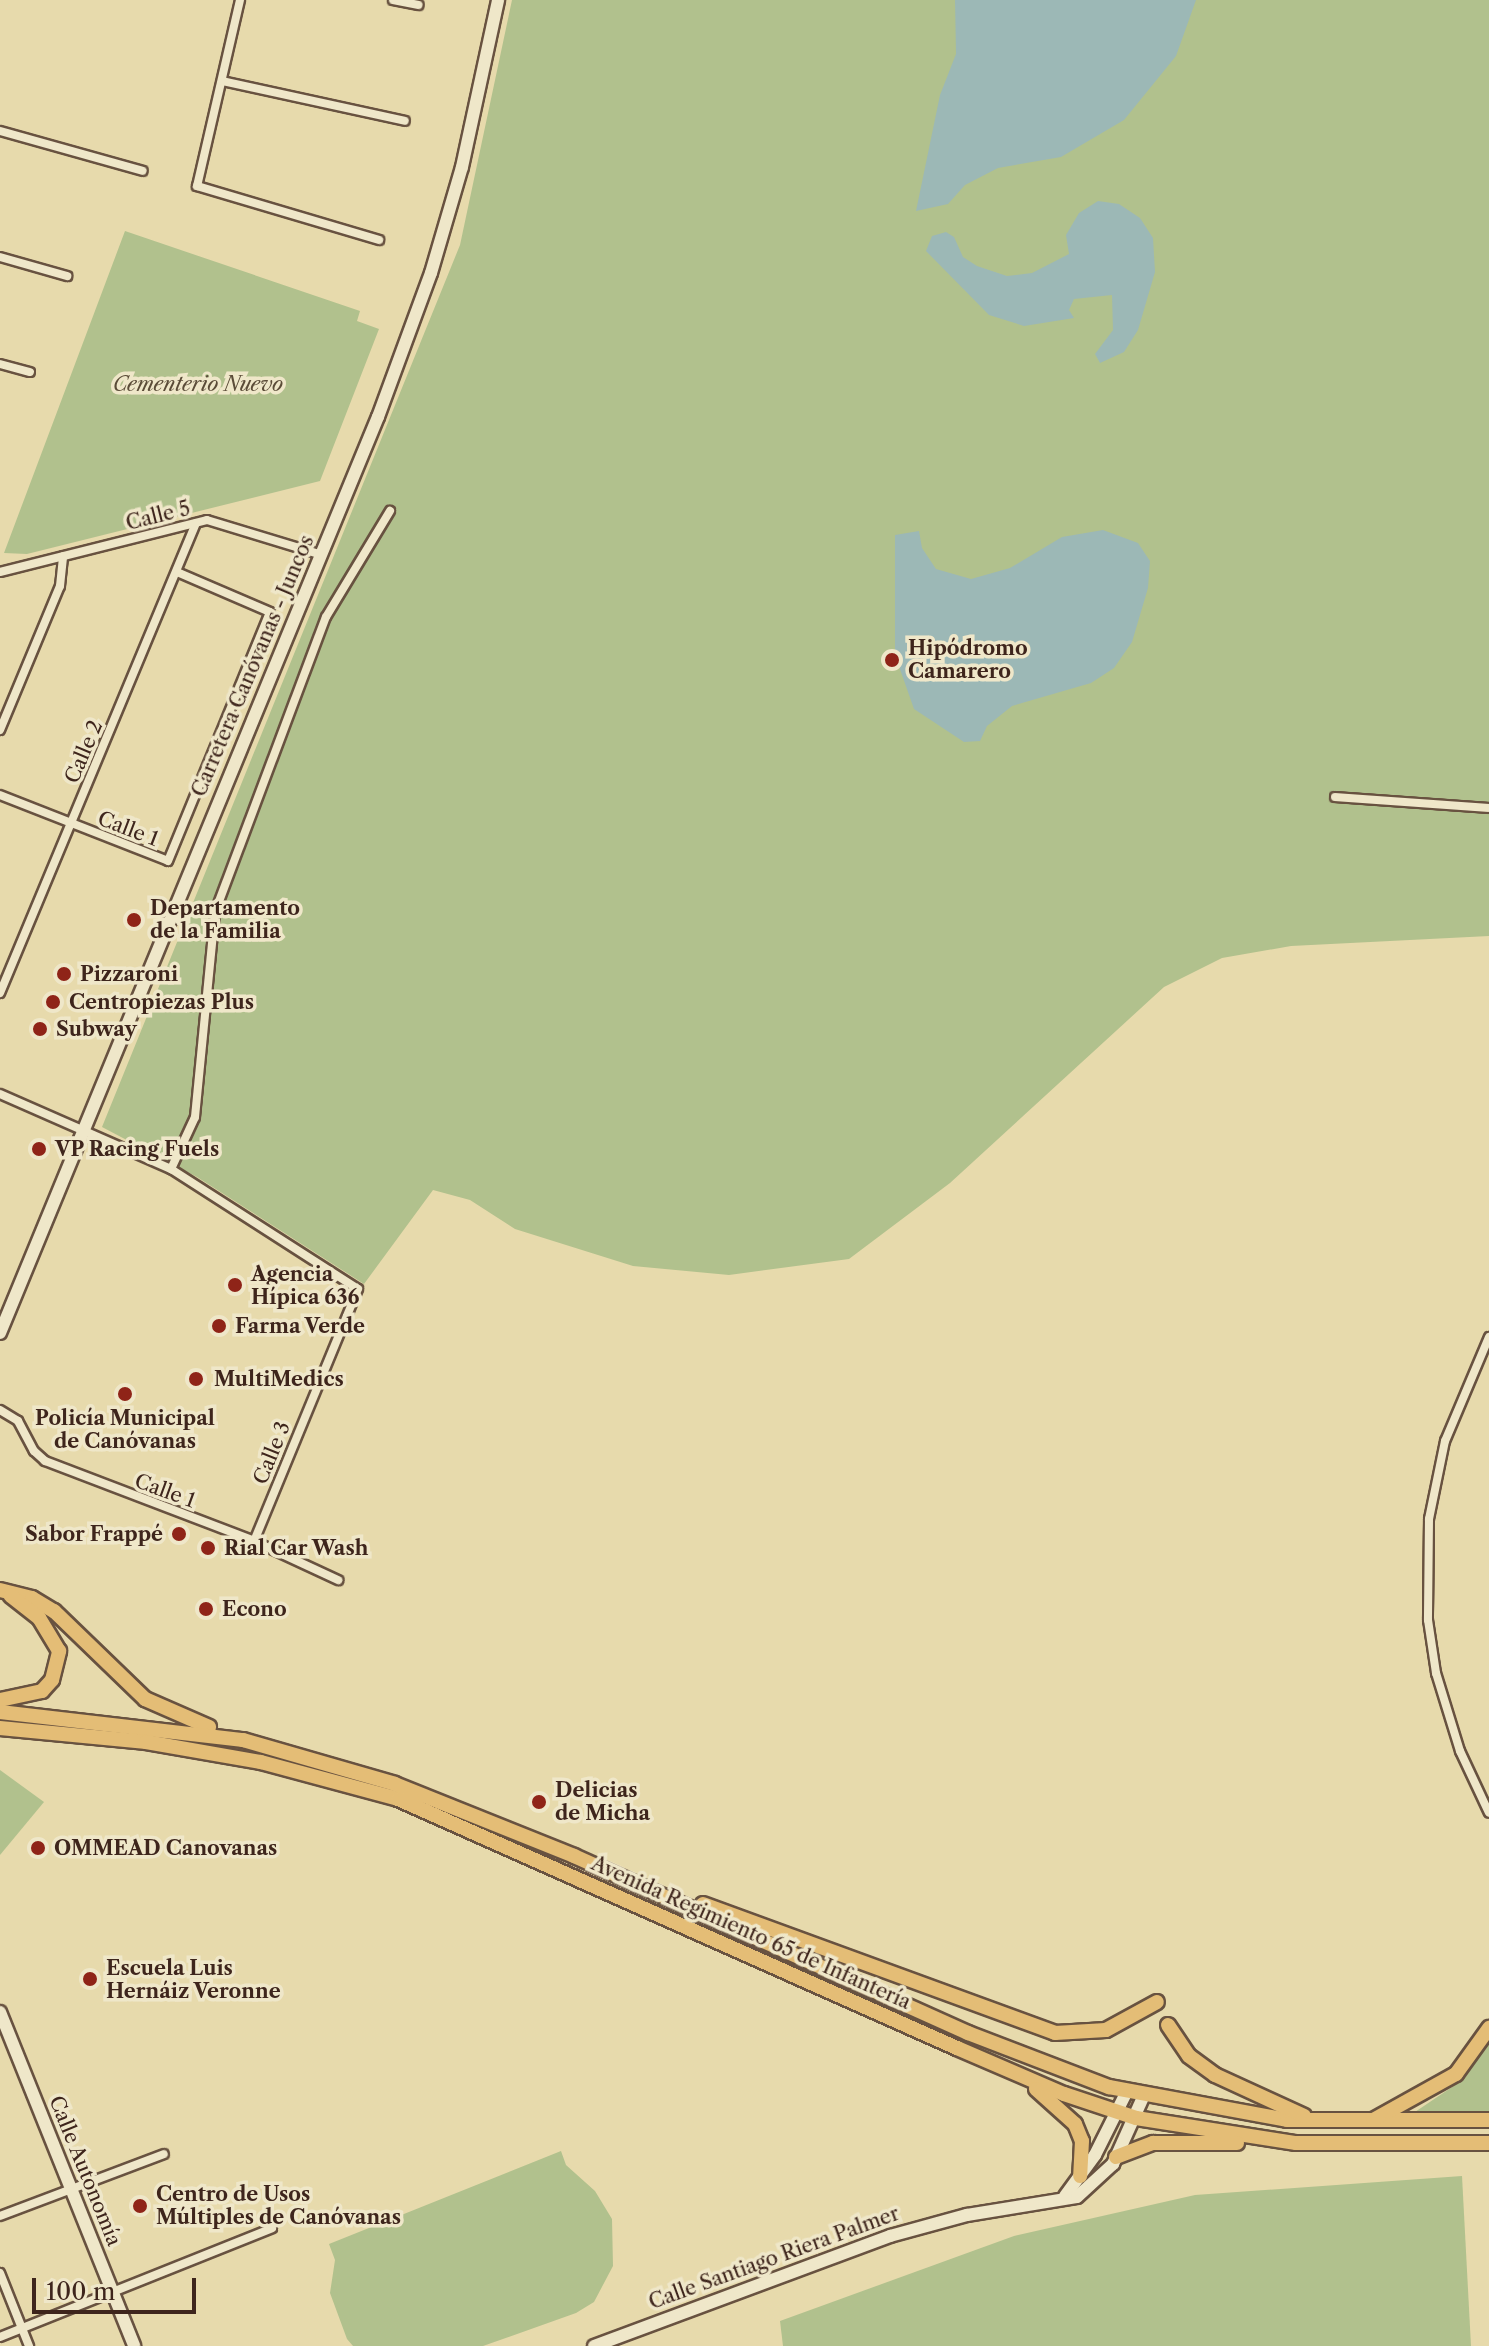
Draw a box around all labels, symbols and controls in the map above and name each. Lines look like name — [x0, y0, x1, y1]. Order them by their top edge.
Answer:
park label: Cementerio Nuevo — [113, 372, 283, 396]
street label: Calle 5 — [123, 496, 193, 536]
street label: Carretera Canóvanas - Juncos — [187, 532, 319, 800]
place label: Hipódromo Camarero — [908, 636, 1028, 683]
marker: Hipódromo Camarero — [883, 651, 901, 669]
street label: Calle 2 — [60, 717, 108, 787]
street label: Calle 1 — [94, 807, 162, 851]
place label: Departamento de la Familia — [150, 896, 300, 943]
marker: Departamento de la Familia — [125, 911, 143, 929]
place label: Pizzaroni — [80, 962, 178, 986]
marker: Pizzaroni — [55, 965, 73, 983]
place label: Centropiezas Plus — [69, 990, 254, 1014]
marker: Centropiezas Plus — [44, 993, 62, 1011]
place label: Subway — [56, 1017, 137, 1041]
marker: Subway — [31, 1020, 49, 1038]
place label: VP Racing Fuels — [55, 1137, 220, 1161]
marker: VP Racing Fuels — [30, 1140, 48, 1158]
place label: Agencia Hípica 636 — [251, 1262, 360, 1309]
marker: Agencia Hípica 636 — [226, 1276, 244, 1294]
place label: Farma Verde — [235, 1314, 366, 1338]
marker: Farma Verde — [210, 1317, 228, 1335]
place label: MultiMedics — [214, 1367, 344, 1391]
marker: MultiMedics — [185, 1368, 207, 1390]
marker: Policía Municipal de Canóvanas — [116, 1385, 134, 1403]
place label: Policía Municipal de Canóvanas — [35, 1406, 215, 1453]
street label: Calle 3 — [249, 1418, 295, 1488]
street label: Calle 1 — [131, 1469, 199, 1513]
place label: Sabor Frappé — [25, 1522, 163, 1546]
marker: Sabor Frappé — [170, 1525, 188, 1543]
place label: Rial Car Wash — [224, 1536, 369, 1560]
marker: Rial Car Wash — [199, 1539, 217, 1557]
place label: Econo — [222, 1597, 287, 1621]
marker: Econo — [197, 1600, 215, 1618]
place label: Delicias de Micha — [555, 1778, 650, 1825]
marker: Delicias de Micha — [530, 1793, 548, 1811]
place label: OMMEAD Canovanas — [54, 1836, 277, 1860]
marker: OMMEAD Canovanas — [29, 1839, 47, 1857]
street label: Avenida Regimiento 65 de Infantería — [587, 1851, 915, 2015]
place label: Escuela Luis Hernáiz Veronne — [106, 1956, 281, 2003]
marker: Escuela Luis Hernáiz Veronne — [81, 1970, 99, 1988]
street label: Calle Autonomía — [44, 2092, 126, 2250]
place label: Centro de Usos Múltiples de Canóvanas — [156, 2182, 401, 2229]
marker: Centro de Usos Múltiples de Canóvanas — [131, 2197, 149, 2215]
street label: Calle Santiago Riera Palmer — [645, 2201, 903, 2315]
scale bar — [36, 2262, 200, 2312]
text: 100 m — [46, 2277, 115, 2306]

